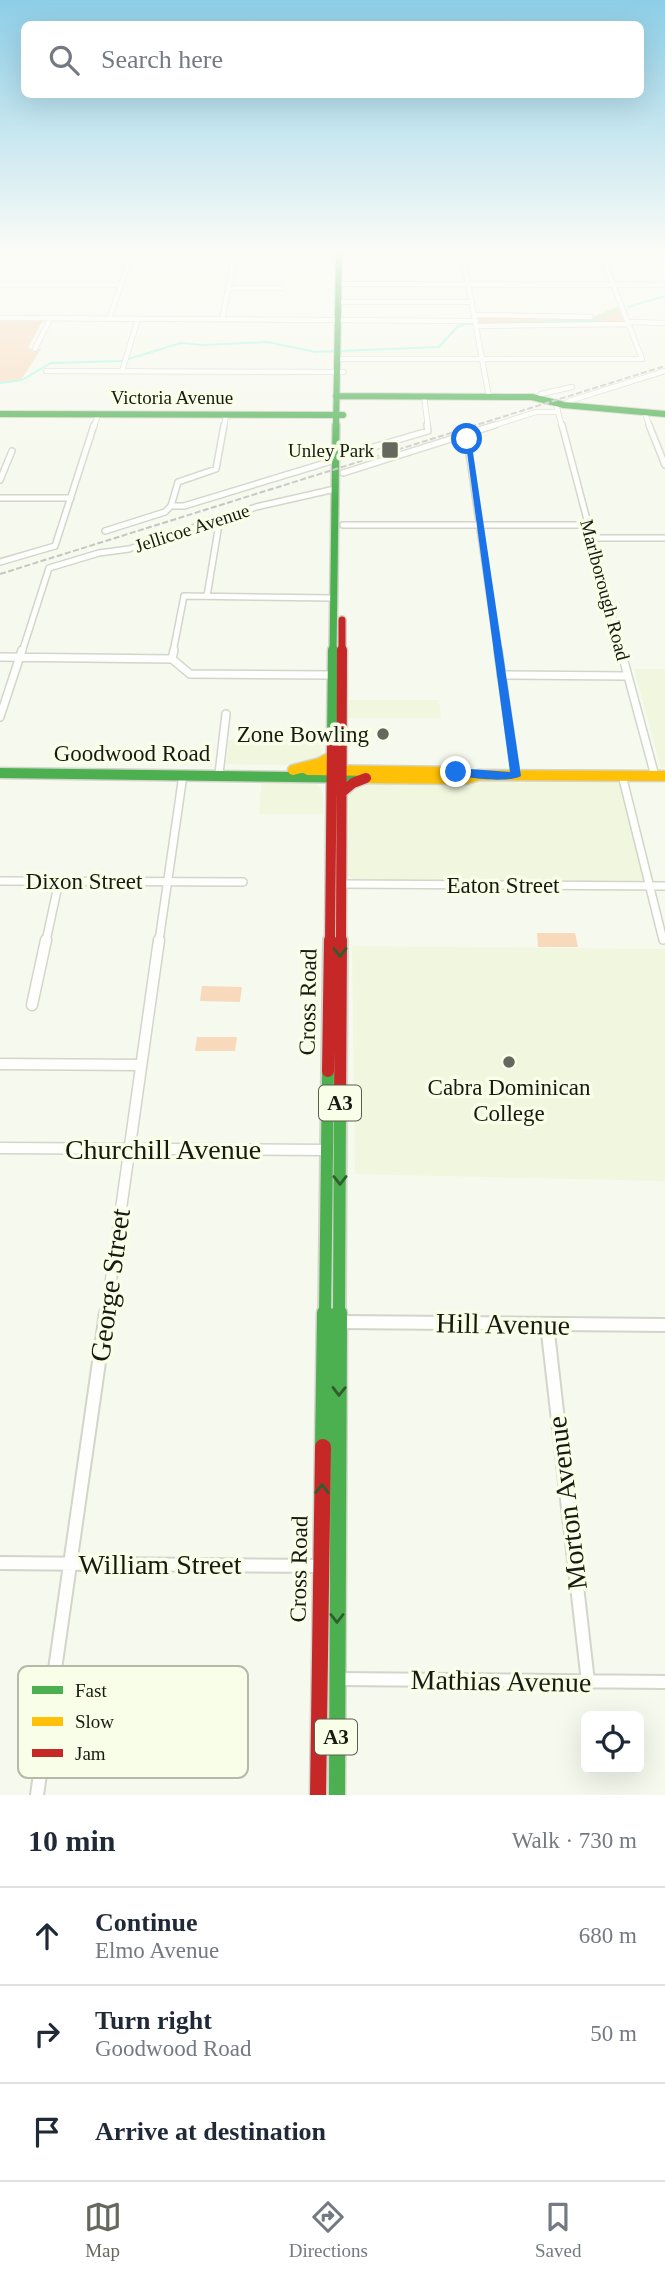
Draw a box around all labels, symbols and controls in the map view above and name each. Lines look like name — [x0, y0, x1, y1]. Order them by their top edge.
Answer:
search box — [21, 21, 644, 98]
icon: search — [45, 41, 83, 79]
text: Search here — [101, 45, 223, 74]
street label: Victoria Avenue — [111, 387, 233, 408]
route start — [451, 423, 482, 454]
place label: Unley Park — [288, 440, 374, 461]
marker: Unley Park — [380, 440, 400, 460]
street label: Jellicoe Avenue — [132, 500, 252, 556]
street label: Marlborough Road — [576, 517, 634, 663]
place label: Zone Bowling — [237, 722, 369, 747]
marker: Zone Bowling — [375, 726, 391, 742]
street label: Goodwood Road — [54, 741, 211, 766]
route end — [440, 756, 471, 787]
street label: Dixon Street — [26, 869, 143, 894]
street label: Eaton Street — [446, 873, 560, 898]
one-way arrow — [332, 947, 348, 958]
street label: Cross Road — [295, 948, 321, 1056]
marker: Cabra Dominican College — [501, 1054, 517, 1070]
place label: Cabra Dominican College — [428, 1075, 591, 1126]
road number: A3 — [319, 1086, 361, 1120]
street label: Churchill Avenue — [65, 1134, 261, 1165]
one-way arrow — [332, 1175, 348, 1185]
street label: George Street — [84, 1206, 136, 1364]
street label: Hill Avenue — [436, 1307, 570, 1341]
one-way arrow — [331, 1386, 347, 1396]
street label: Morton Avenue — [541, 1415, 593, 1591]
one-way arrow — [314, 1483, 329, 1494]
street label: Cross Road — [286, 1515, 312, 1623]
street label: William Street — [79, 1549, 242, 1580]
one-way arrow — [329, 1613, 345, 1624]
street label: Mathias Avenue — [410, 1664, 592, 1698]
legend — [18, 1666, 248, 1778]
text: Fast — [75, 1680, 107, 1701]
text: Slow — [75, 1711, 114, 1732]
map controls — [581, 1711, 644, 1774]
button: locate — [581, 1711, 644, 1774]
road number: A3 — [315, 1720, 357, 1754]
text: Jam — [75, 1743, 106, 1764]
text: 10 min — [28, 1824, 116, 1857]
text: Walk · 730 m — [512, 1828, 637, 1853]
text: Continue — [95, 1908, 198, 1937]
icon: ahead — [28, 1917, 66, 1955]
text: 680 m — [579, 1923, 637, 1948]
text: Elmo Avenue — [95, 1938, 219, 1963]
text: Turn right — [95, 2006, 212, 2035]
icon: right — [28, 2015, 66, 2053]
text: 50 m — [590, 2021, 637, 2046]
text: Goodwood Road — [95, 2036, 252, 2061]
icon: arrive — [28, 2113, 66, 2151]
text: Arrive at destination — [95, 2117, 326, 2146]
tab: Map — [84, 2198, 122, 2262]
tab: Directions — [289, 2198, 368, 2262]
tab: Saved — [535, 2198, 581, 2262]

